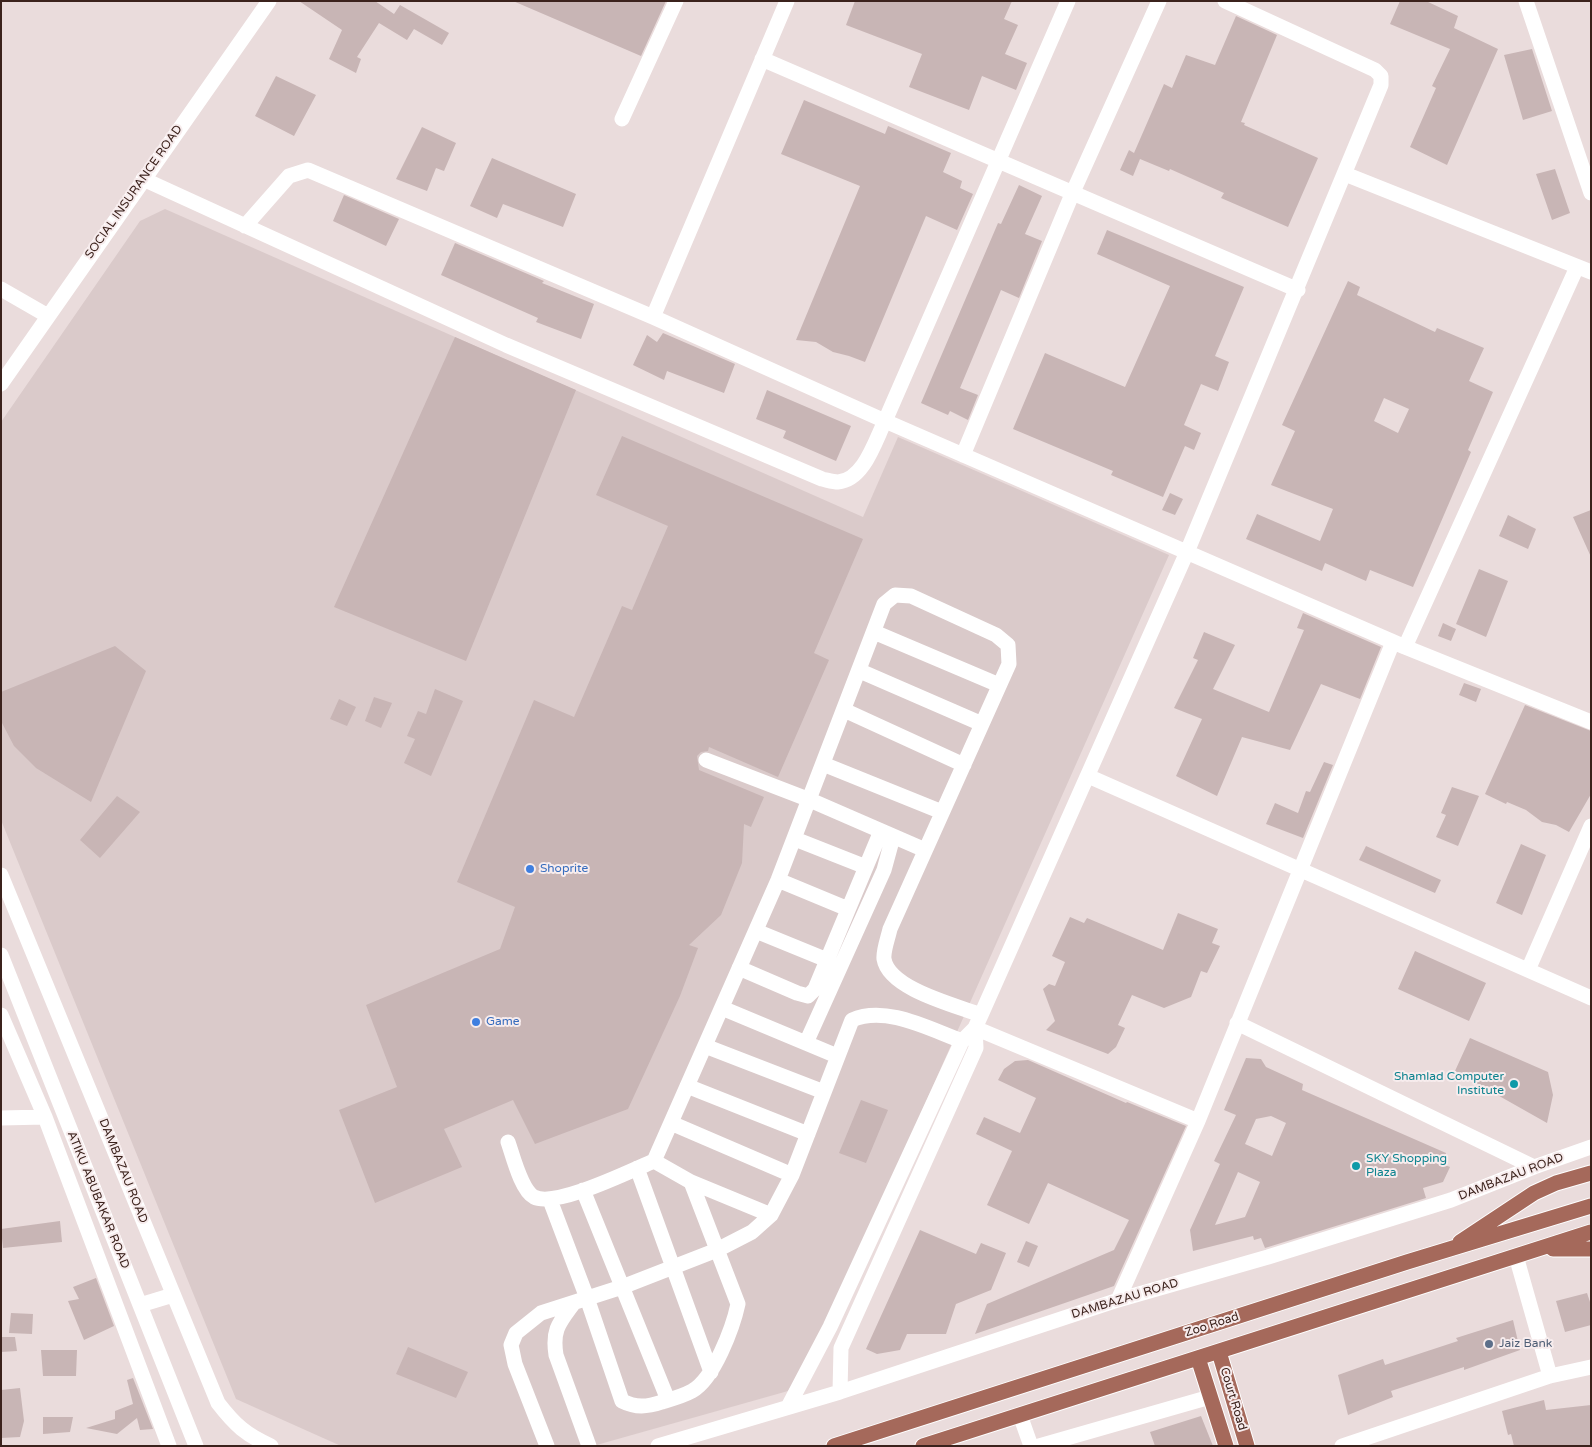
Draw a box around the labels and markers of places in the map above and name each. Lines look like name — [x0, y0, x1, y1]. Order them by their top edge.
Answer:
place label: Shoprite — [540, 862, 588, 876]
marker: Shoprite — [524, 863, 536, 875]
place label: Game — [486, 1015, 520, 1029]
marker: Game — [470, 1016, 482, 1028]
place label: Shamlad Computer Institute — [1394, 1070, 1504, 1098]
marker: Shamlad Computer Institute — [1508, 1078, 1520, 1090]
place label: SKY Shopping Plaza — [1366, 1152, 1447, 1180]
marker: SKY Shopping Plaza — [1350, 1160, 1362, 1172]
place label: Jaiz Bank — [1499, 1337, 1552, 1351]
marker: Jaiz Bank — [1483, 1338, 1495, 1350]

